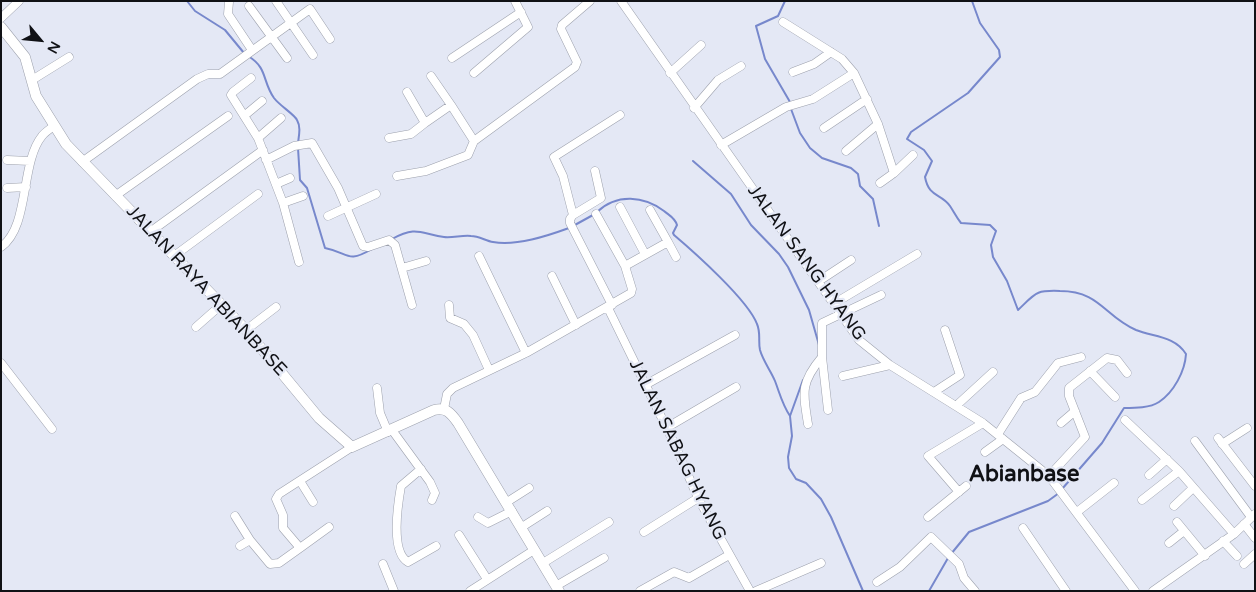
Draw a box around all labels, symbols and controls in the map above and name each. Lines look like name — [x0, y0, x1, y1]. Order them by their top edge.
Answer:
north arrow — [15, 15, 65, 65]
text: N — [44, 38, 64, 56]
street label: JALAN SANG HYANG — [742, 181, 870, 345]
street label: JALAN RAYA ABIANBASE — [121, 201, 291, 381]
street label: JALAN SABAG HYANG — [624, 356, 730, 544]
district label: Abianbase — [969, 462, 1079, 488]

